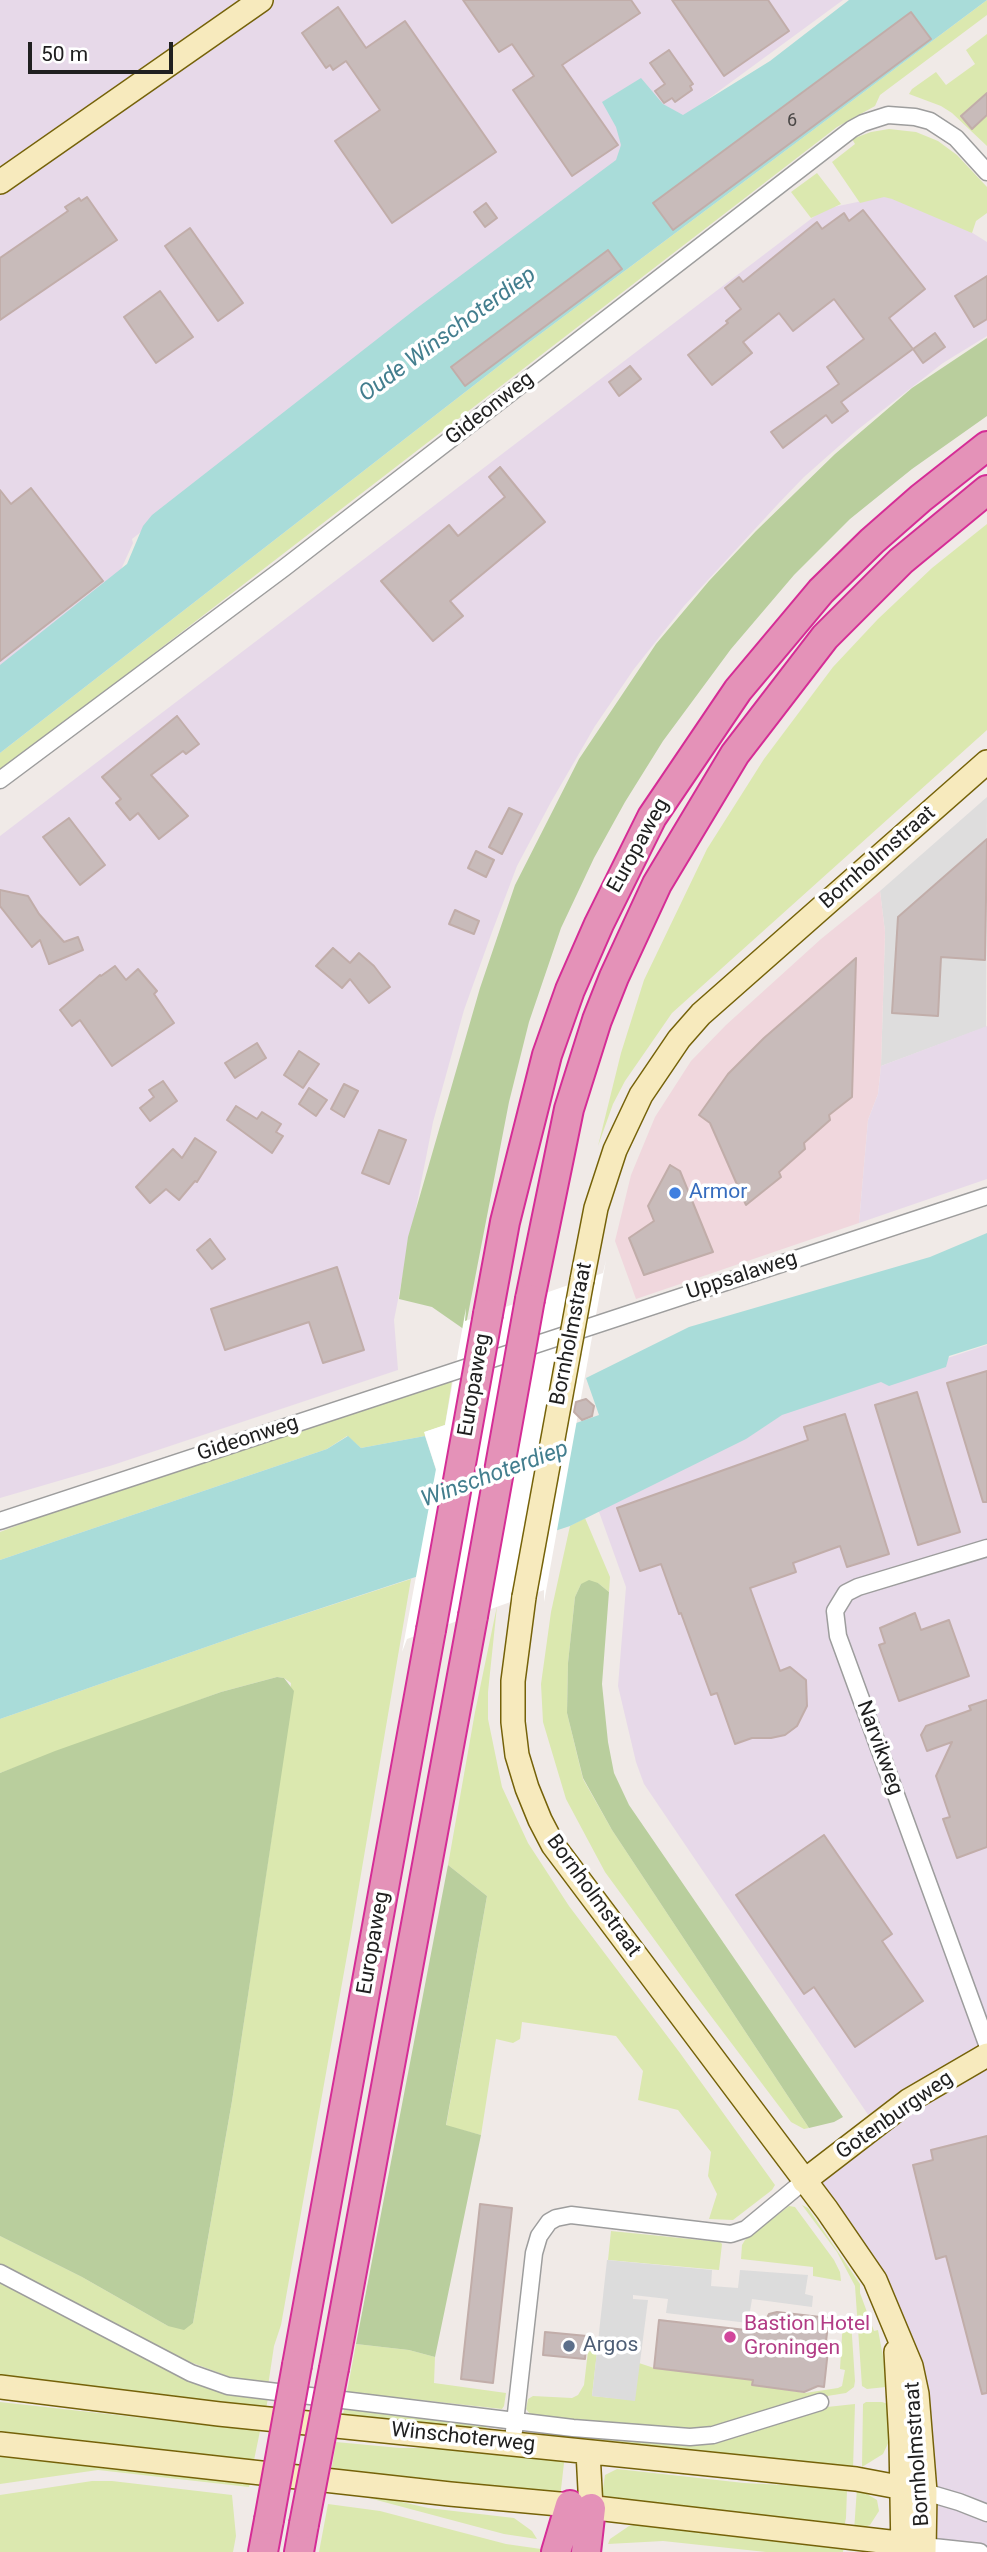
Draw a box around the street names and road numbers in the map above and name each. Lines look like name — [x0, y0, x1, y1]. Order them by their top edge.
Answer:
street label: Gideonweg — [441, 367, 539, 451]
street label: Europaweg — [603, 794, 675, 898]
street label: Bornholmstraat — [815, 801, 941, 915]
street label: Uppsalaweg — [684, 1246, 800, 1306]
street label: Bornholmstraat — [546, 1260, 598, 1408]
street label: Europaweg — [454, 1332, 496, 1438]
street label: Gideonweg — [194, 1411, 302, 1467]
street label: Narvikweg — [850, 1697, 908, 1799]
street label: Bornholmstraat — [540, 1830, 646, 1962]
street label: Europaweg — [353, 1890, 395, 1996]
street label: Gotenburgweg — [832, 2066, 958, 2166]
street label: Bornholmstraat — [900, 2381, 936, 2527]
street label: Winschoterweg — [390, 2418, 536, 2458]

